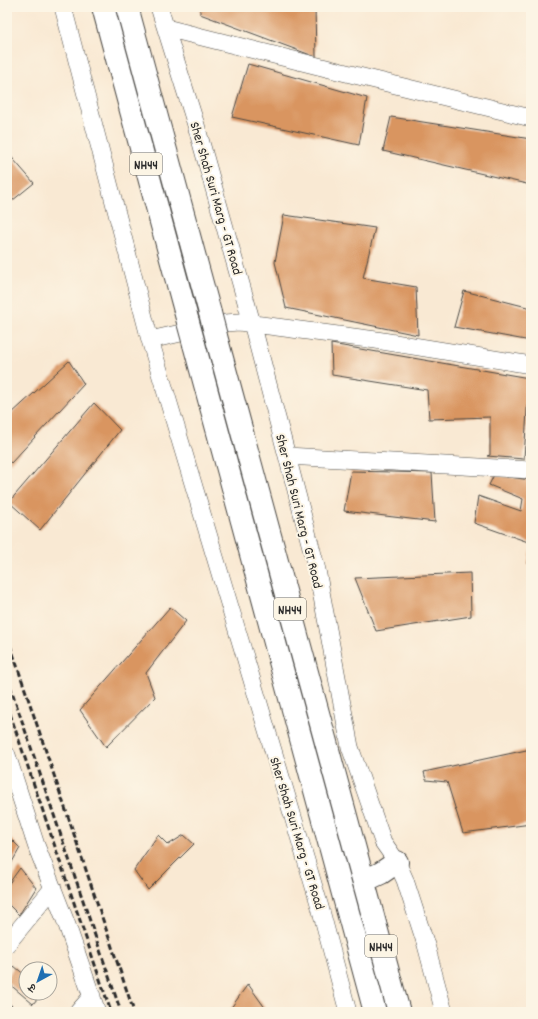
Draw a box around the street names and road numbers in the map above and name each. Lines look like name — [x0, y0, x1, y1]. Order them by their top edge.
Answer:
street label: Sher Shah Suri Marg - GT Road — [184, 120, 247, 277]
road number: NH44 — [130, 153, 162, 175]
street label: Sher Shah Suri Marg - GT Road — [269, 432, 327, 591]
road number: NH44 — [274, 598, 306, 620]
street label: Sher Shah Suri Marg - GT Road — [263, 755, 329, 912]
road number: NH44 — [365, 935, 397, 957]

